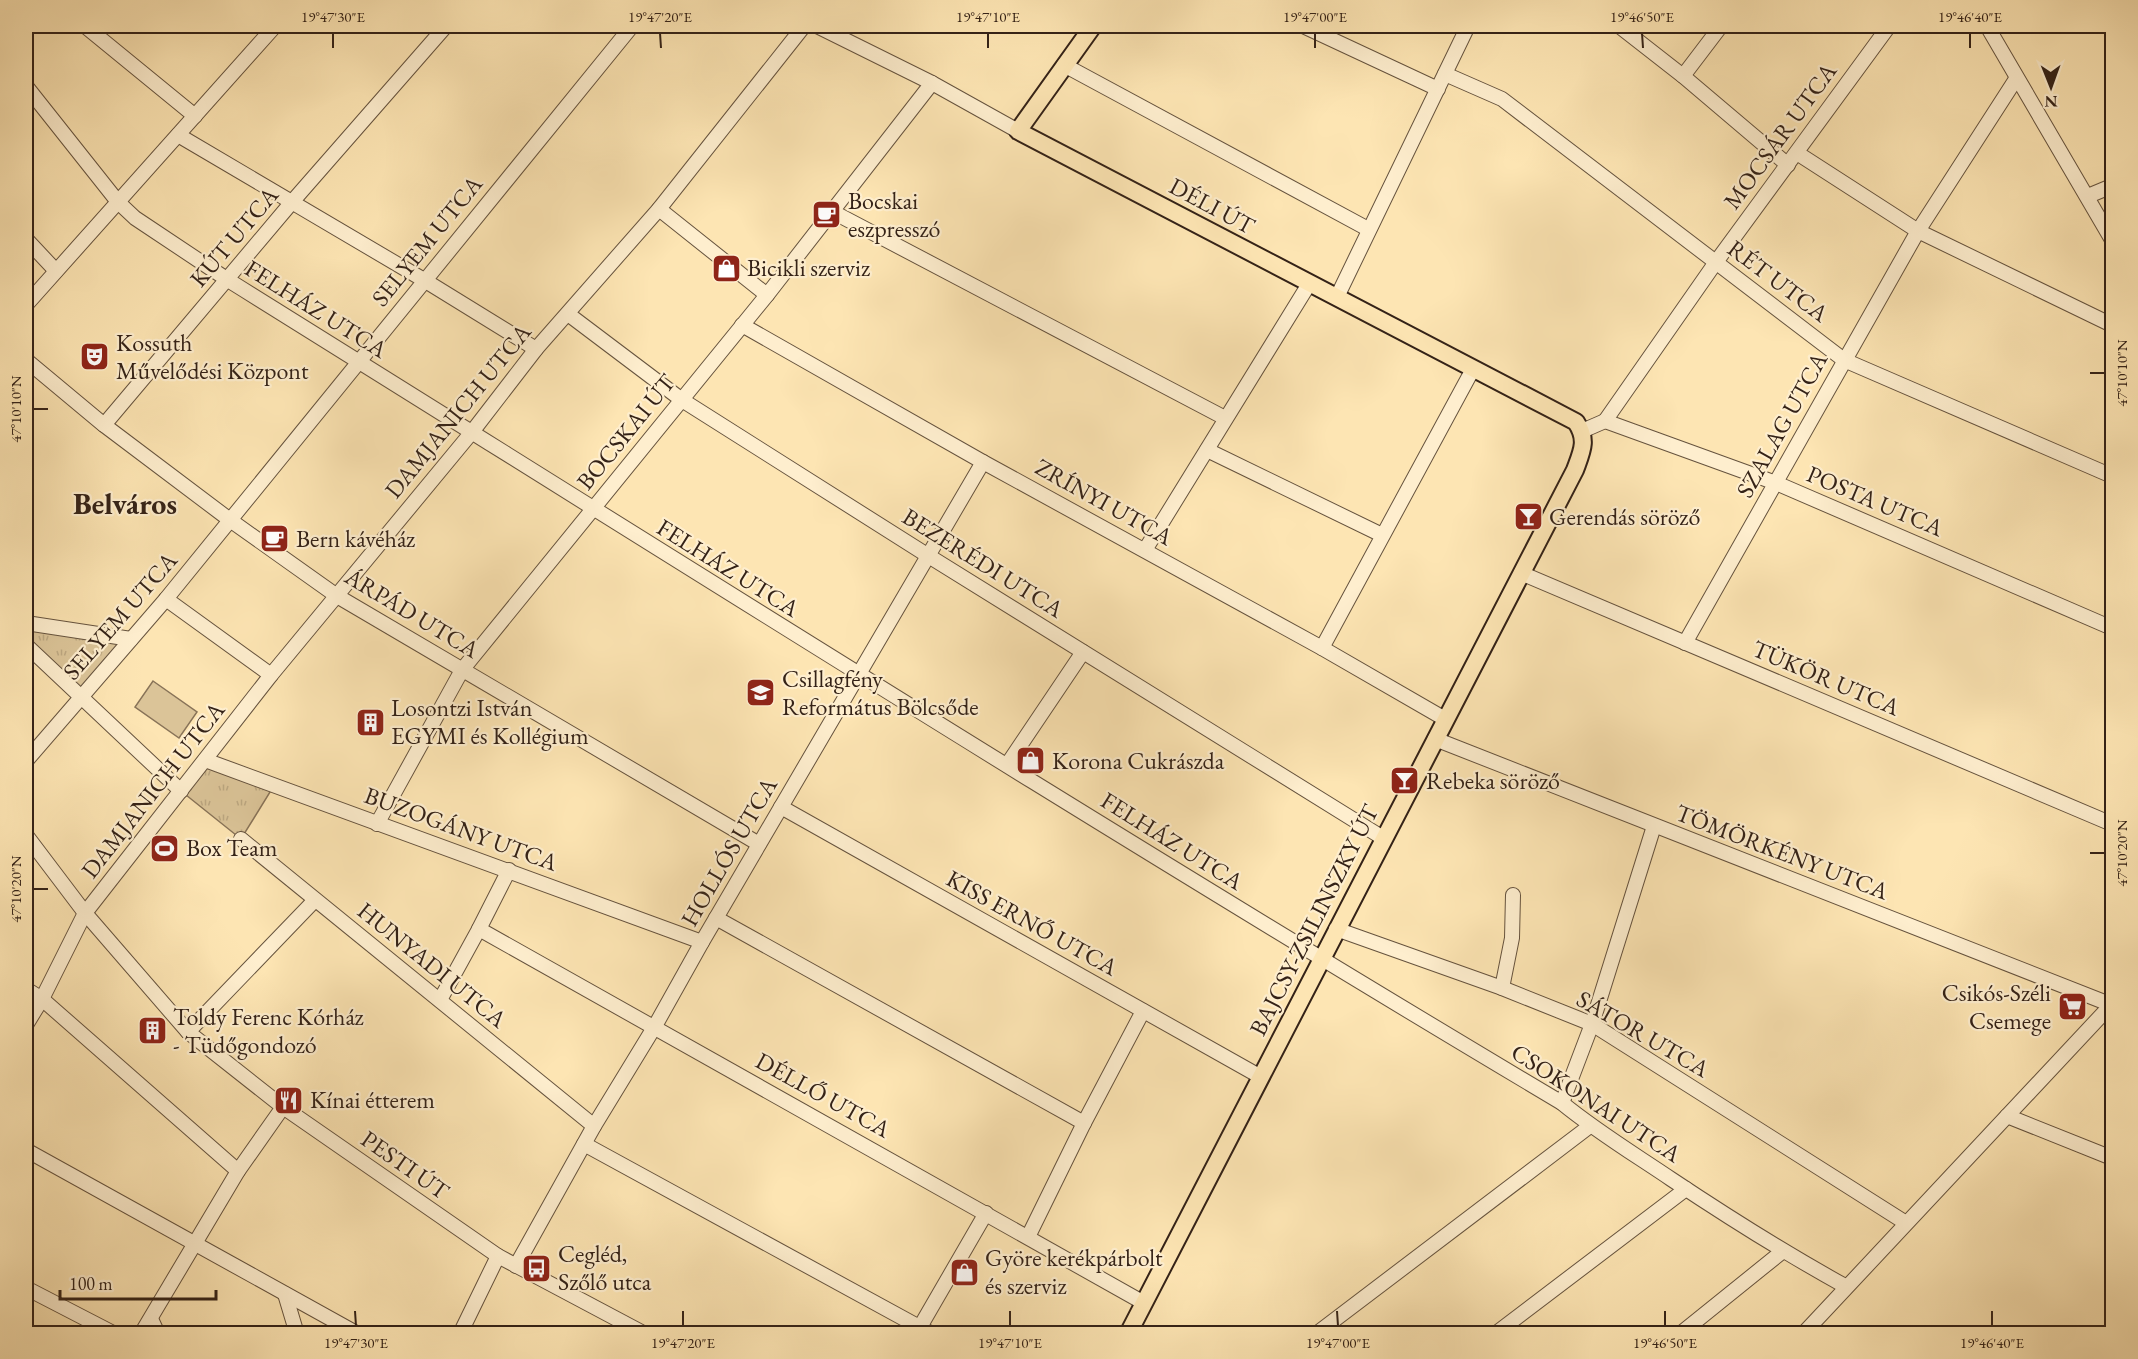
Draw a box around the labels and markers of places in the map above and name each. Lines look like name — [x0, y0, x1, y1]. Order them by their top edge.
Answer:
place label: Bocskai eszpresszó — [848, 185, 941, 244]
cafe icon: Bocskai eszpresszó — [811, 199, 843, 231]
shop icon: Bicikli szerviz — [710, 252, 742, 284]
place label: Bicikli szerviz — [747, 252, 870, 283]
place label: Kossuth Művelődési Központ — [116, 327, 309, 386]
theatre icon: Kossuth Művelődési Központ — [79, 341, 111, 373]
bar icon: Gerendás söröző — [1512, 501, 1544, 533]
place label: Gerendás söröző — [1549, 501, 1700, 532]
cafe icon: Bern kávéház — [259, 523, 291, 555]
place label: Bern kávéház — [296, 523, 415, 554]
place label: Csillagfény Református Bölcsőde — [782, 663, 979, 722]
school or university icon: Csillagfény Református Bölcsőde — [745, 677, 777, 709]
place label: Losontzi István EGYMI és Kollégium — [391, 692, 589, 751]
building icon: Losontzi István EGYMI és Kollégium — [354, 706, 386, 738]
shop icon: Korona Cukrászda — [1015, 745, 1047, 777]
place label: Korona Cukrászda — [1052, 745, 1225, 776]
bar icon: Rebeka söröző — [1389, 765, 1421, 797]
place label: Rebeka söröző — [1426, 765, 1560, 796]
sports icon: Box Team — [149, 832, 181, 864]
place label: Box Team — [186, 832, 278, 863]
place label: Csikós-Széli Csemege — [1942, 977, 2051, 1036]
supermarket icon: Csikós-Széli Csemege — [2056, 991, 2088, 1023]
place label: Toldy Ferenc Kórház - Tüdőgondozó — [173, 1001, 364, 1060]
building icon: Toldy Ferenc Kórház - Tüdőgondozó — [136, 1015, 168, 1047]
restaurant icon: Kínai étterem — [273, 1084, 305, 1116]
place label: Kínai étterem — [310, 1084, 435, 1115]
place label: Cegléd, Szőlő utca — [558, 1238, 652, 1297]
place label: Györe kerékpárbolt és szerviz — [985, 1242, 1163, 1301]
bus stop icon: Cegléd, Szőlő utca — [521, 1252, 553, 1284]
shop icon: Györe kerékpárbolt és szerviz — [948, 1256, 980, 1288]

